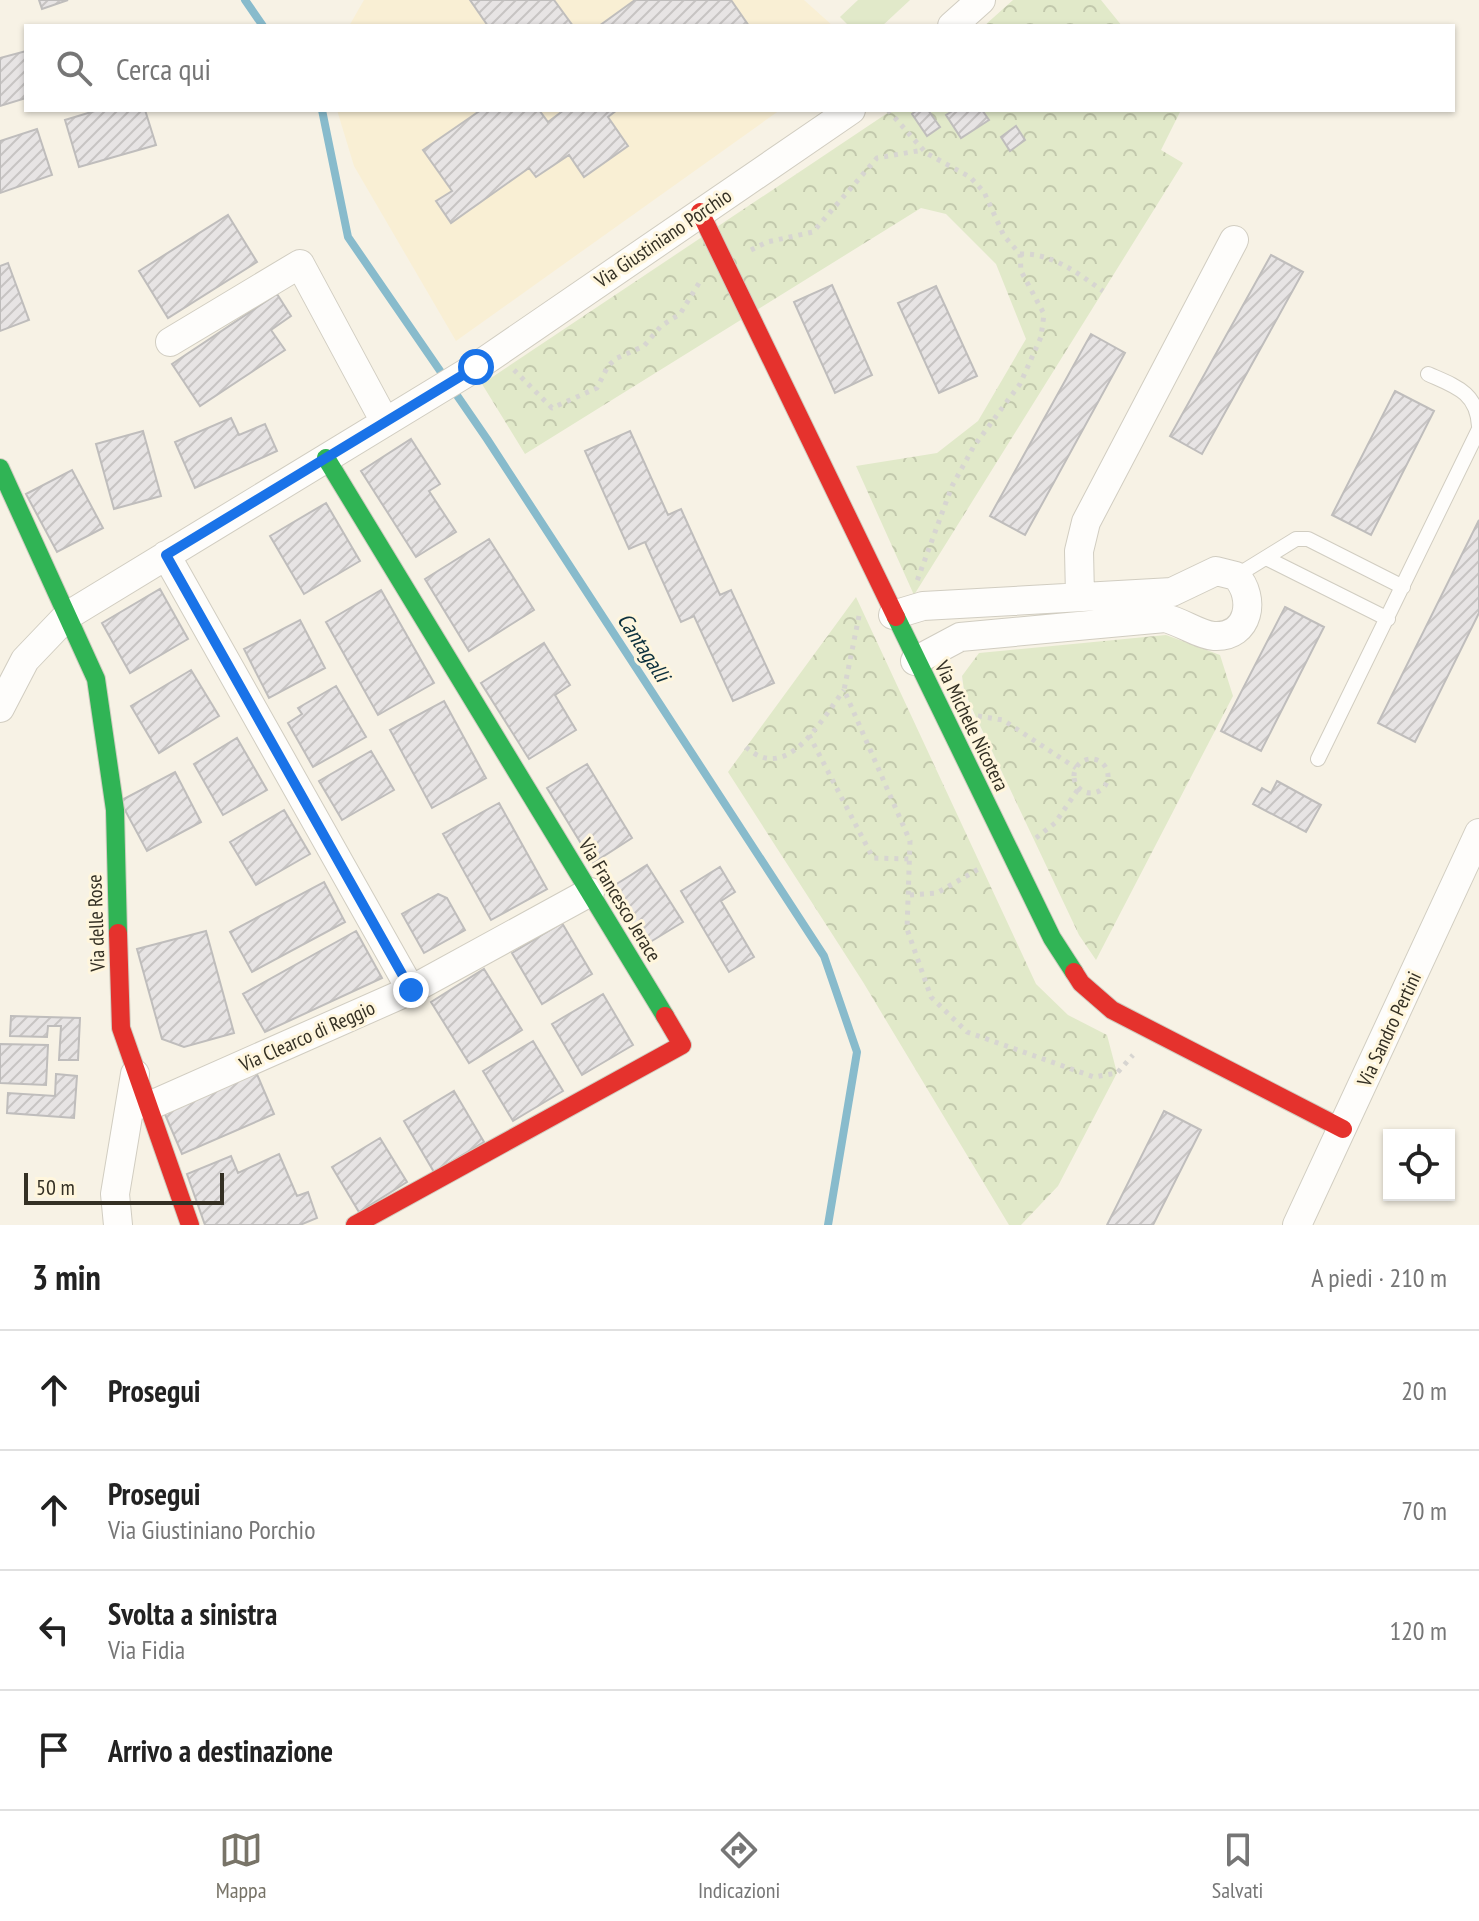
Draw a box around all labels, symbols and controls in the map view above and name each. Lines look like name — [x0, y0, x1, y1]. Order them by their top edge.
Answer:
search box — [24, 24, 1455, 112]
icon: search — [52, 46, 96, 90]
text: Cerca qui — [116, 49, 211, 88]
street label: Via Giustiniano Porchio — [589, 183, 736, 294]
route start — [458, 349, 494, 385]
water label: Cantagalli — [611, 607, 678, 689]
street label: Via Michele Nicotera — [929, 656, 1015, 795]
street label: Via Francesco Jerace — [572, 833, 667, 966]
street label: Via delle Rose — [81, 874, 111, 973]
street label: Via Sandro Pertini — [1351, 967, 1427, 1092]
route end — [393, 972, 429, 1008]
street label: Via Clearco di Reggio — [234, 995, 379, 1078]
map controls — [1383, 1129, 1455, 1201]
button: locate — [1383, 1129, 1455, 1201]
scale bar — [24, 1169, 224, 1205]
text: 50 m — [36, 1173, 75, 1201]
text: 3 min — [32, 1255, 101, 1299]
text: A piedi · 210 m — [1311, 1261, 1447, 1294]
icon: ahead — [32, 1368, 76, 1412]
text: Prosegui — [108, 1371, 201, 1410]
text: 20 m — [1401, 1374, 1447, 1407]
text: Prosegui — [108, 1474, 201, 1513]
icon: ahead — [32, 1488, 76, 1532]
text: 70 m — [1401, 1494, 1447, 1527]
text: Via Giustiniano Porchio — [108, 1513, 315, 1546]
text: Svolta a sinistra — [108, 1594, 277, 1633]
icon: left — [32, 1608, 76, 1652]
text: 120 m — [1389, 1614, 1447, 1647]
text: Via Fidia — [108, 1633, 185, 1666]
icon: arrive — [32, 1728, 76, 1772]
text: Arrivo a destinazione — [108, 1731, 333, 1770]
tab: Mappa — [216, 1828, 266, 1904]
tab: Indicazioni — [698, 1828, 780, 1904]
tab: Salvati — [1212, 1828, 1263, 1904]

